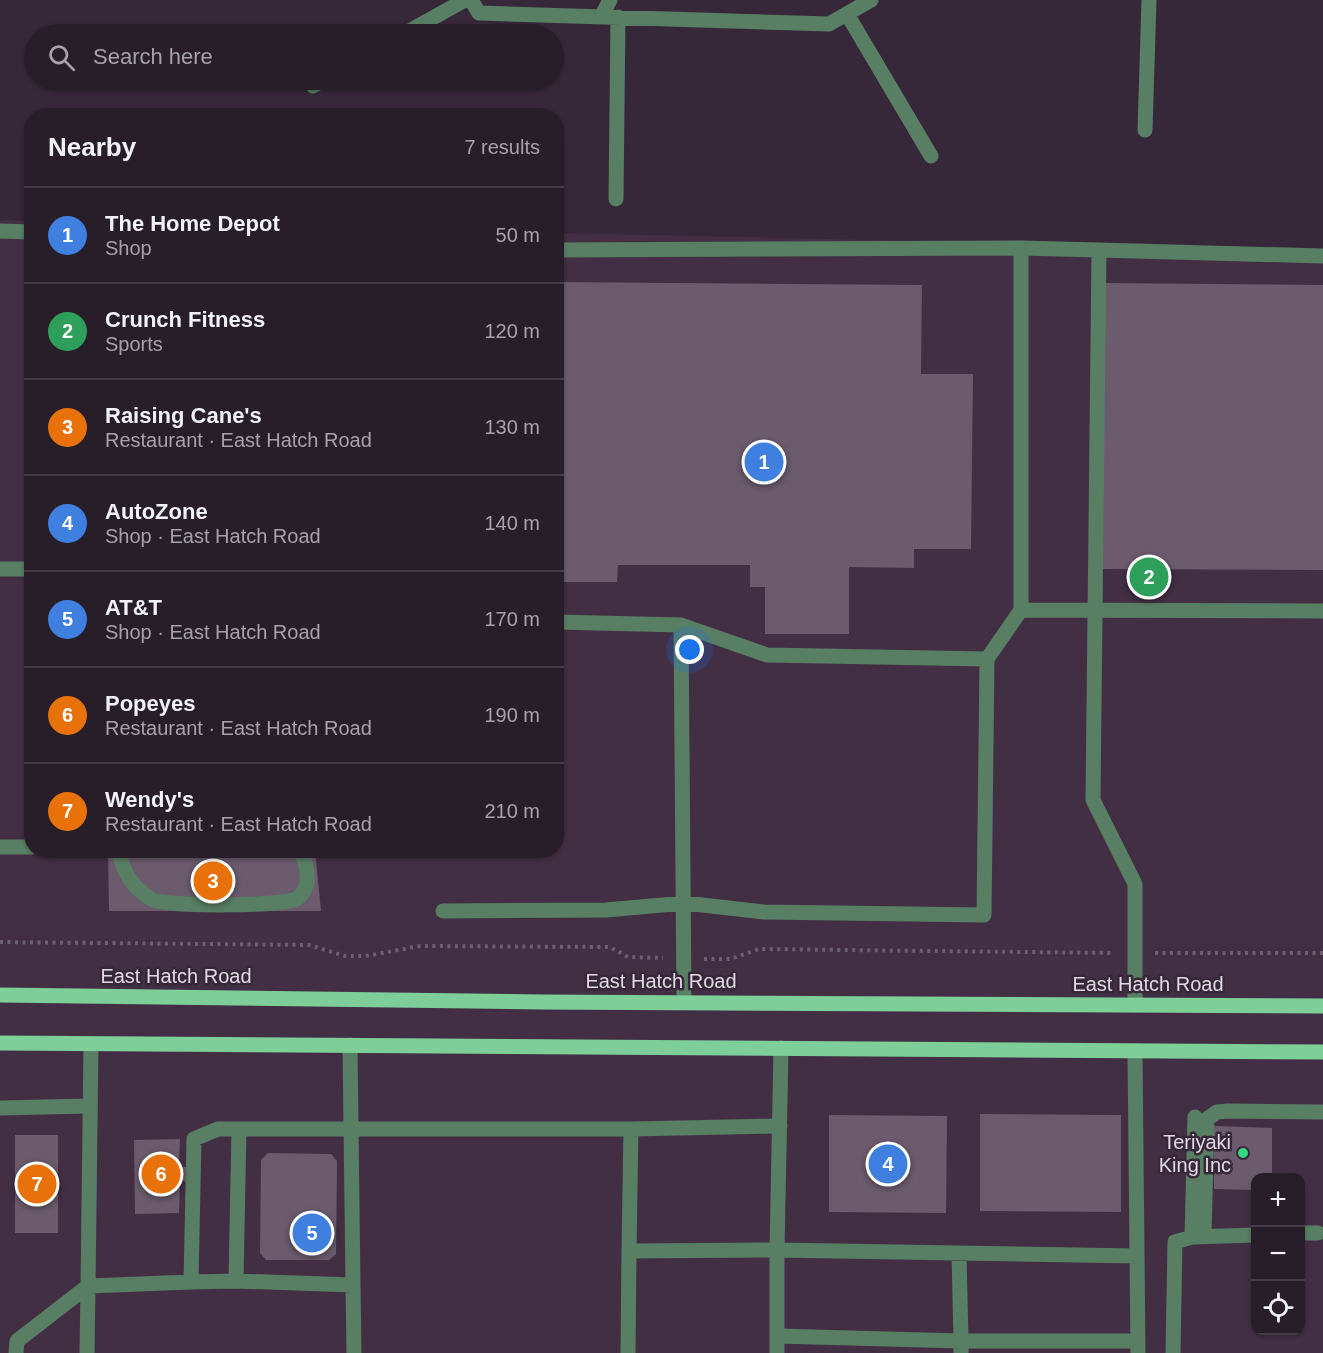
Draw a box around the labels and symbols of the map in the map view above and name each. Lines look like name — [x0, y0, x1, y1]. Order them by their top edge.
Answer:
pin: 1 — [744, 440, 783, 484]
pin: 2 — [1130, 554, 1168, 600]
your location — [675, 635, 704, 664]
pin: 3 — [194, 858, 232, 904]
street label: East Hatch Road — [100, 965, 252, 987]
street label: East Hatch Road — [585, 970, 737, 992]
street label: East Hatch Road — [1072, 973, 1224, 995]
place label: Teriyaki King Inc — [1159, 1131, 1231, 1176]
pin: 4 — [868, 1142, 908, 1186]
marker: Teriyaki King Inc — [1236, 1146, 1250, 1160]
pin: 6 — [142, 1152, 180, 1196]
pin: 7 — [18, 1162, 57, 1206]
pin: 5 — [292, 1210, 332, 1256]

